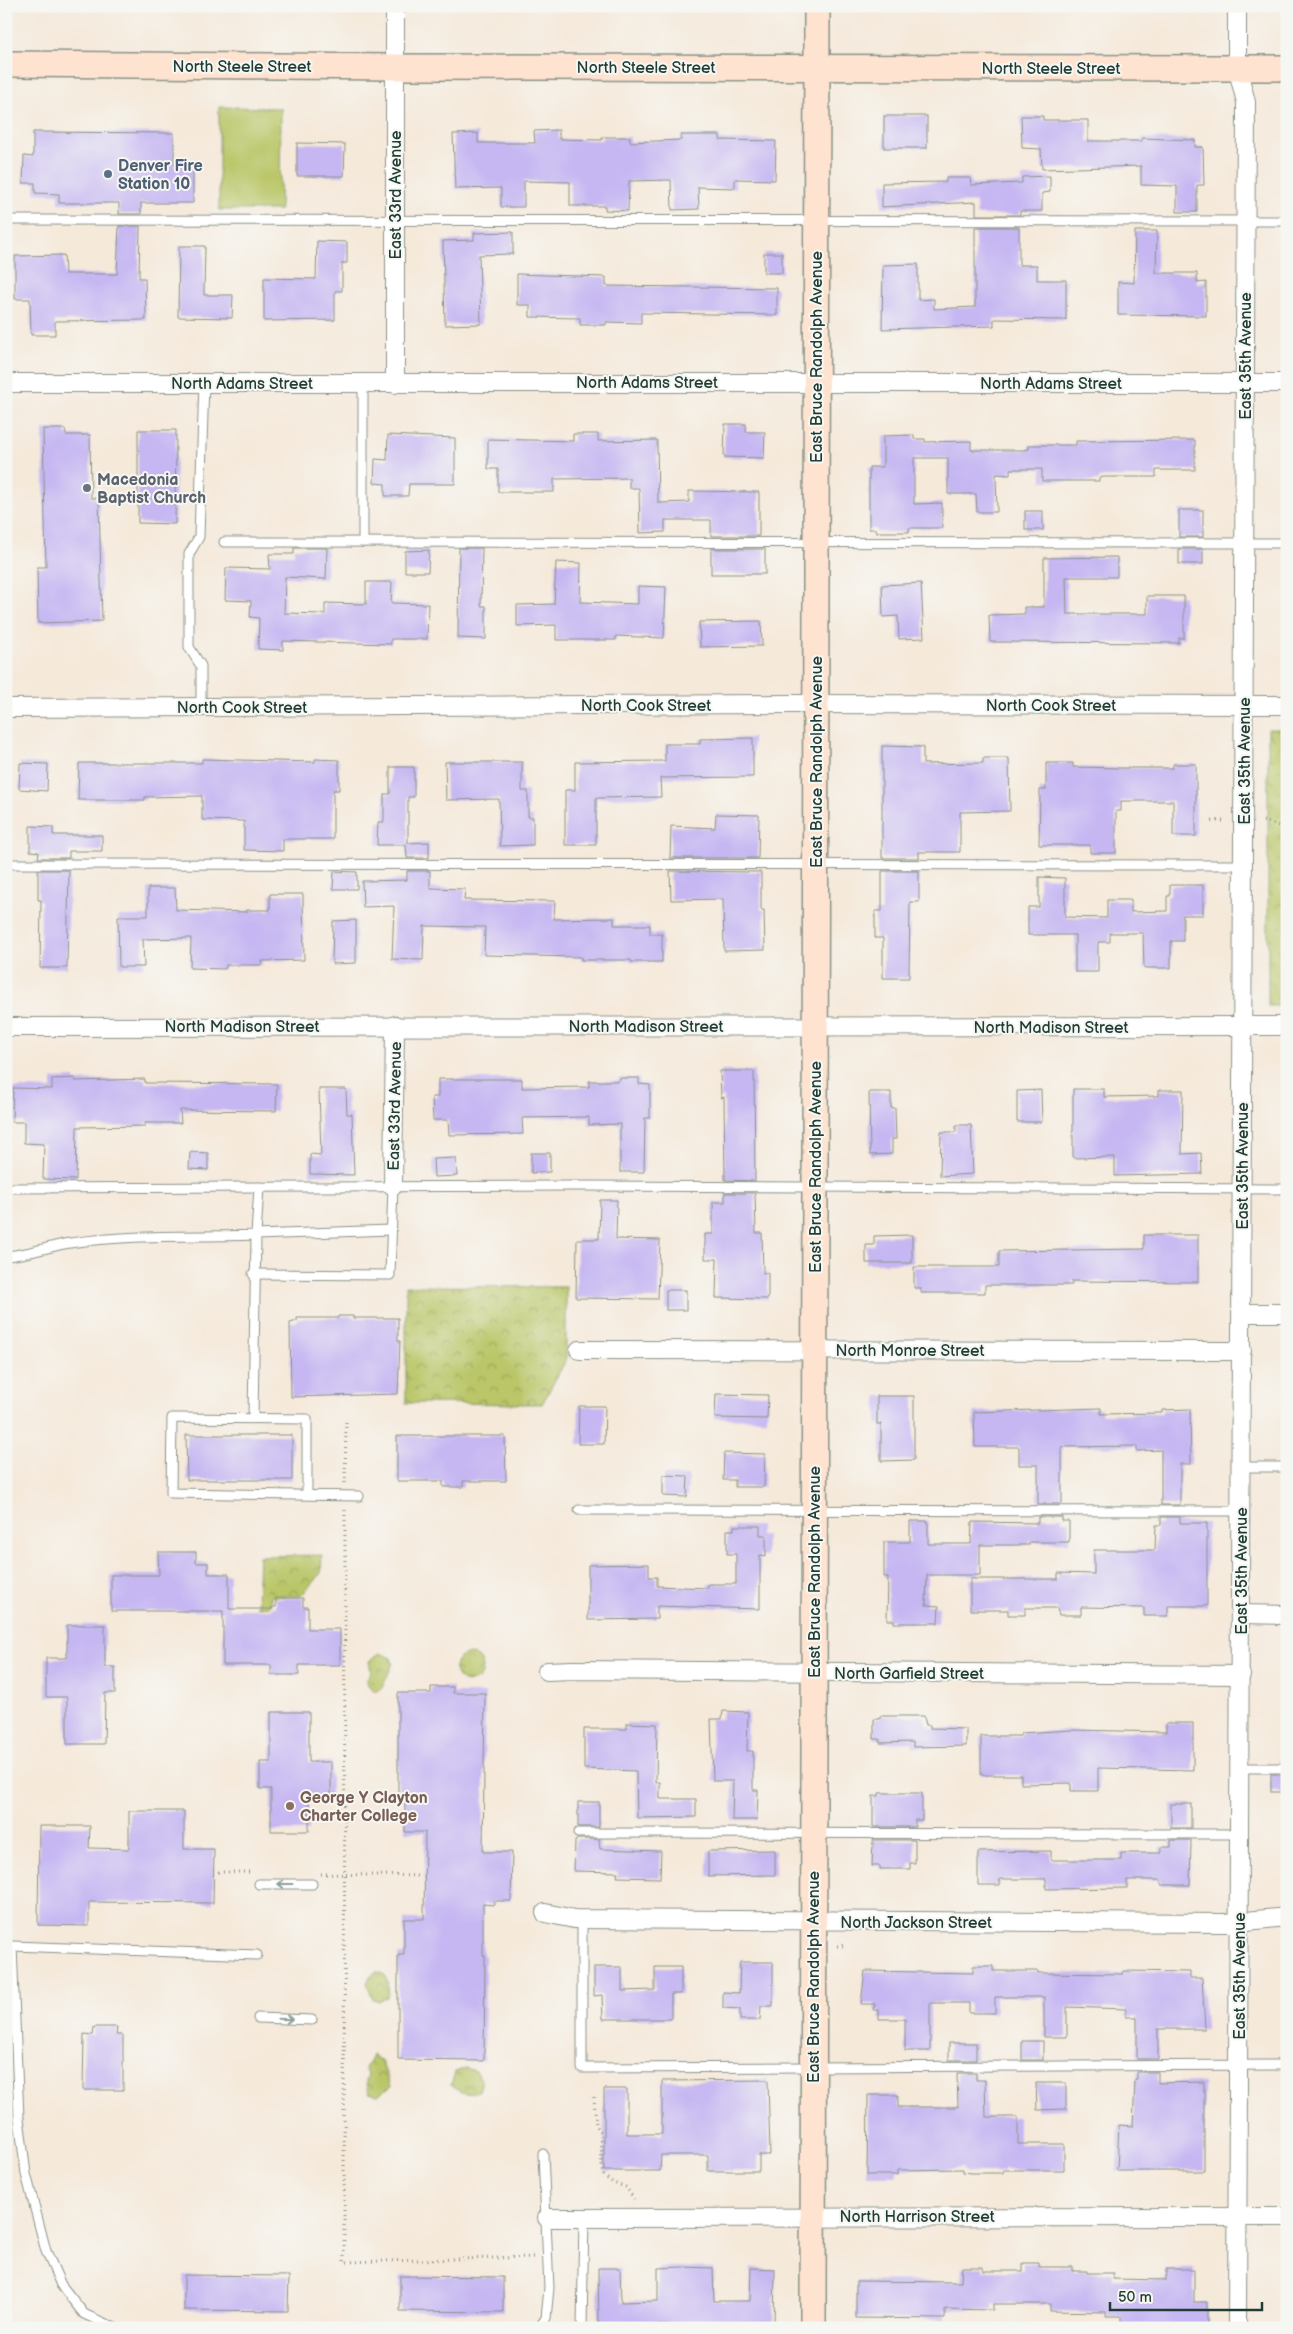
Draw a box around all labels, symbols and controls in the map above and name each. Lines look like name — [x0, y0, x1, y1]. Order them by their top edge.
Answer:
street label: North Steele Street — [173, 58, 311, 77]
street label: North Steele Street — [577, 59, 715, 78]
street label: North Steele Street — [982, 60, 1120, 79]
street label: East 33rd Avenue — [387, 130, 406, 260]
place label: Denver Fire Station 10 — [118, 157, 203, 194]
marker: Denver Fire Station 10 — [102, 168, 114, 180]
street label: East Bruce Randolph Avenue — [808, 250, 827, 463]
street label: East 35th Avenue — [1237, 292, 1256, 420]
street label: North Adams Street — [576, 374, 718, 393]
street label: North Adams Street — [171, 375, 313, 394]
street label: North Adams Street — [980, 375, 1122, 394]
place label: Macedonia Baptist Church — [97, 471, 206, 508]
marker: Macedonia Baptist Church — [81, 482, 93, 494]
street label: East Bruce Randolph Avenue — [808, 655, 827, 868]
street label: North Cook Street — [581, 697, 711, 716]
street label: North Cook Street — [986, 697, 1116, 716]
street label: East 35th Avenue — [1236, 697, 1255, 825]
street label: North Cook Street — [177, 699, 307, 718]
street label: North Madison Street — [165, 1018, 320, 1037]
street label: North Madison Street — [569, 1018, 724, 1037]
street label: North Madison Street — [974, 1019, 1129, 1038]
street label: East 33rd Avenue — [385, 1041, 406, 1171]
street label: East Bruce Randolph Avenue — [807, 1060, 826, 1273]
street label: East 35th Avenue — [1234, 1102, 1253, 1230]
street label: North Monroe Street — [835, 1342, 985, 1361]
street label: East Bruce Randolph Avenue — [806, 1465, 825, 1678]
street label: East 35th Avenue — [1233, 1507, 1252, 1635]
street label: North Garfield Street — [834, 1665, 984, 1684]
place label: George Y Clayton Charter College — [300, 1789, 428, 1826]
marker: George Y Clayton Charter College — [284, 1800, 296, 1812]
street label: East Bruce Randolph Avenue — [805, 1870, 824, 2083]
one-way arrow — [277, 1879, 294, 1889]
street label: East 35th Avenue — [1231, 1912, 1250, 2040]
street label: North Jackson Street — [840, 1914, 992, 1933]
one-way arrow — [277, 2015, 293, 2024]
street label: North Harrison Street — [839, 2208, 995, 2227]
scale bar — [1110, 2279, 1263, 2311]
text: 50 m — [1118, 2288, 1152, 2307]

